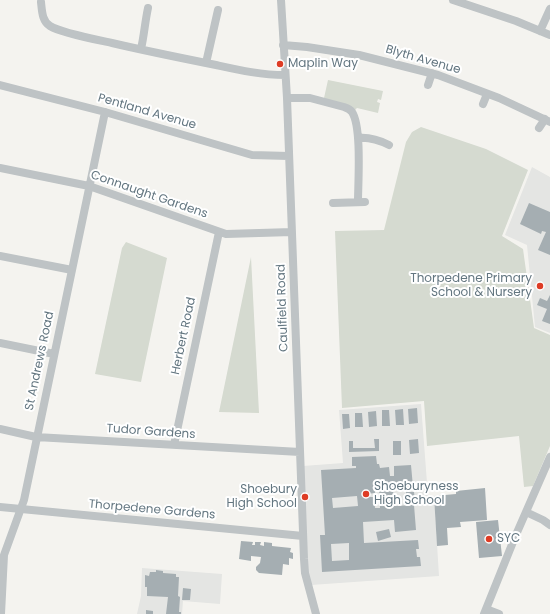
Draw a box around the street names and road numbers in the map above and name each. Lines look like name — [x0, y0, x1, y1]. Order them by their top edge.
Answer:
street label: Blyth Avenue — [384, 42, 462, 78]
street label: Pentland Avenue — [96, 91, 198, 133]
street label: Connaught Gardens — [89, 168, 209, 222]
street label: Caulfield Road — [274, 264, 292, 352]
street label: Herbert Road — [169, 296, 199, 376]
street label: St Andrews Road — [22, 310, 58, 412]
street label: Tudor Gardens — [106, 422, 196, 442]
street label: Thorpedene Gardens — [88, 497, 216, 523]

